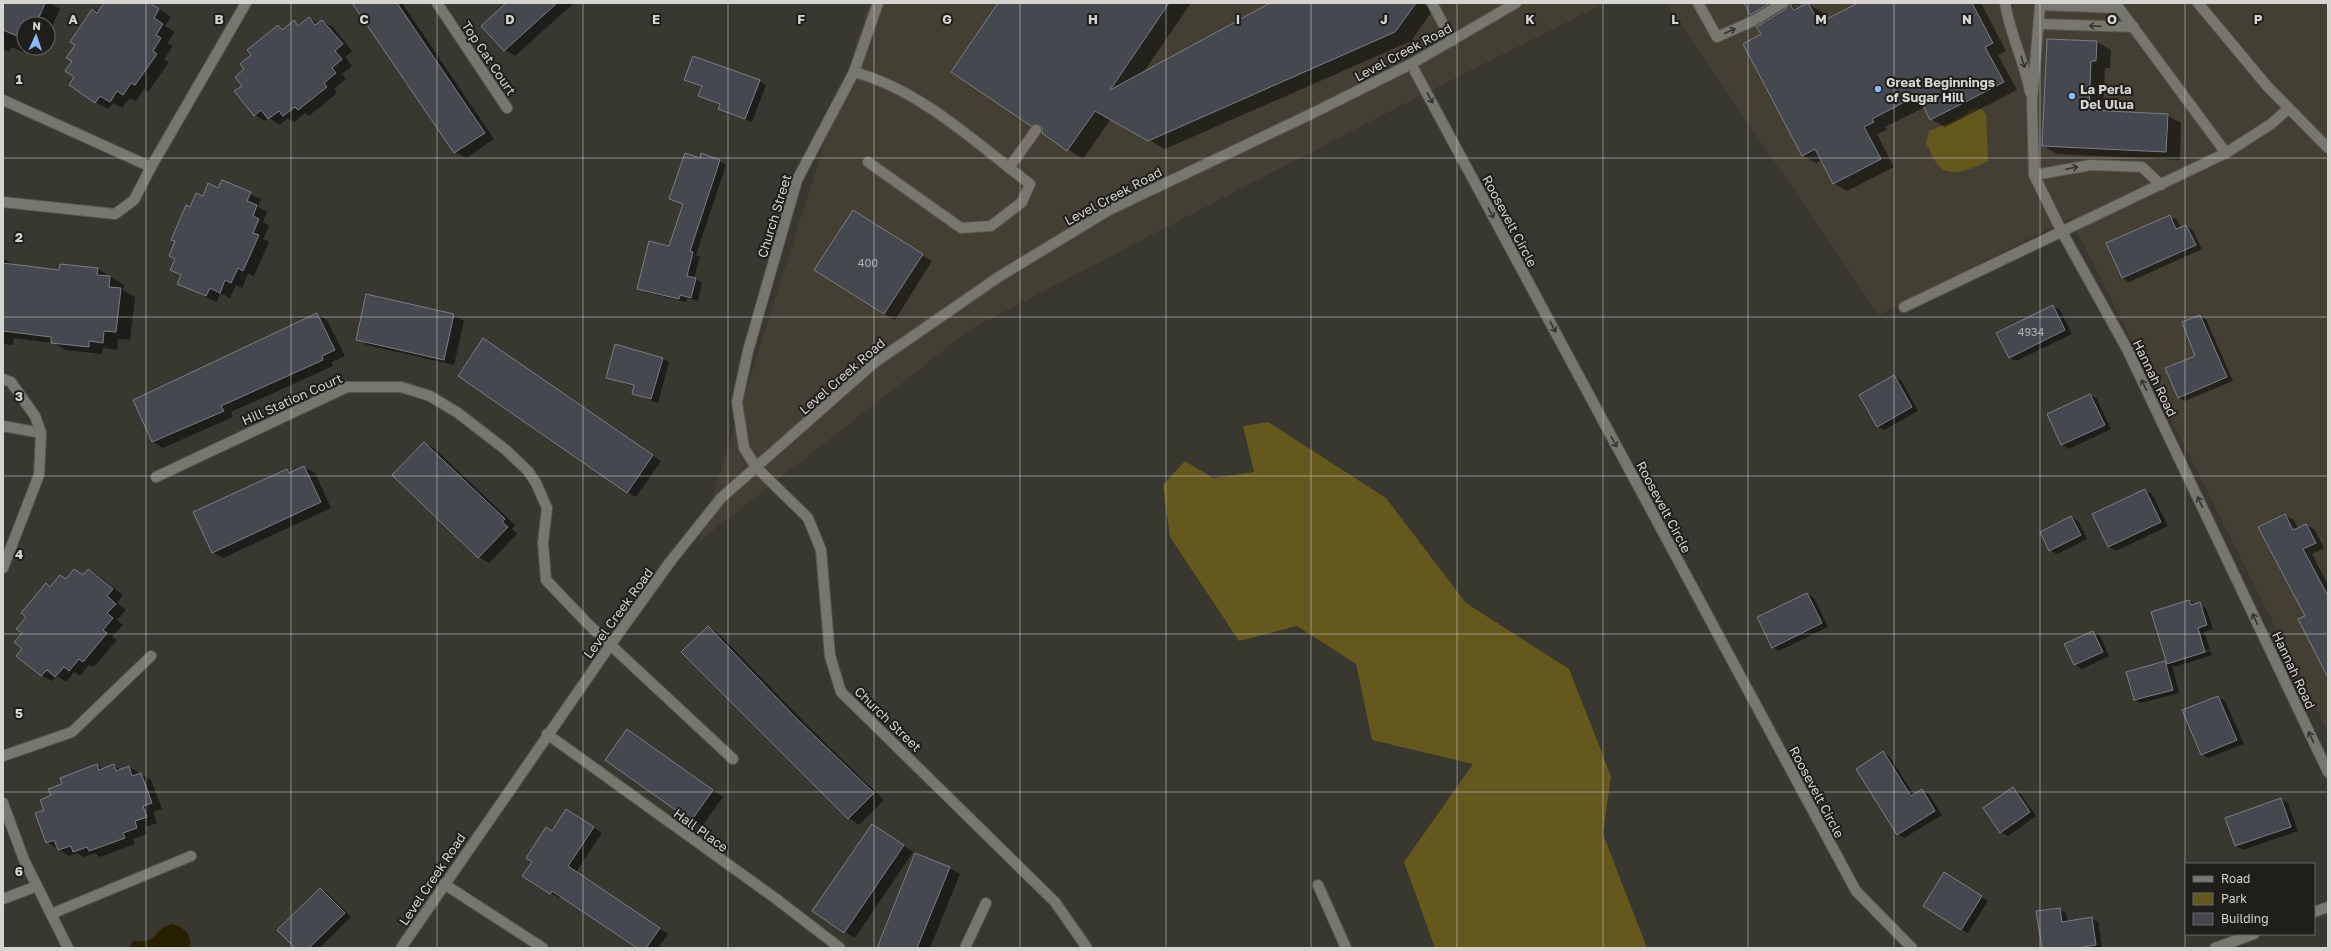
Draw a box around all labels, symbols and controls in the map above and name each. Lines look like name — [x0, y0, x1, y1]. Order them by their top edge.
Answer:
text: A — [68, 11, 78, 27]
text: B — [214, 11, 224, 27]
text: C — [359, 11, 369, 27]
text: D — [505, 11, 515, 27]
text: E — [652, 11, 660, 27]
text: F — [797, 11, 805, 27]
text: G — [942, 11, 952, 27]
text: H — [1088, 11, 1098, 27]
text: I — [1236, 11, 1240, 27]
text: J — [1380, 11, 1388, 27]
text: K — [1525, 11, 1535, 27]
text: L — [1671, 11, 1679, 27]
text: M — [1815, 11, 1827, 27]
text: N — [1962, 11, 1972, 27]
text: O — [2107, 11, 2117, 27]
text: P — [2254, 11, 2263, 27]
north arrow — [16, 16, 56, 56]
street label: Top Cat Court — [458, 18, 520, 98]
text: N — [32, 19, 41, 32]
street label: Level Creek Road — [1352, 20, 1454, 84]
one-way arrow — [2089, 22, 2102, 30]
one-way arrow — [1724, 27, 1736, 34]
one-way arrow — [2020, 56, 2027, 69]
text: 1 — [16, 71, 23, 87]
place label: Great Beginnings of Sugar Hill — [1886, 74, 1995, 105]
place label: La Perla Del Ulua — [2080, 81, 2134, 112]
marker: Great Beginnings of Sugar Hill — [1873, 84, 1883, 94]
marker: La Perla Del Ulua — [2067, 91, 2077, 101]
one-way arrow — [1426, 92, 1434, 104]
street label: Level Creek Road — [1062, 164, 1164, 228]
one-way arrow — [2065, 164, 2078, 172]
street label: Church Street — [754, 172, 794, 260]
street label: Roosevelt Circle — [1479, 173, 1541, 269]
one-way arrow — [1488, 206, 1495, 218]
text: 2 — [15, 229, 23, 245]
house number: 400 — [858, 256, 878, 269]
one-way arrow — [1549, 321, 1557, 333]
house number: 4934 — [2018, 325, 2045, 338]
street label: Level Creek Road — [796, 335, 888, 417]
street label: Hannah Road — [2129, 337, 2181, 419]
street label: Hill Station Court — [239, 370, 345, 428]
one-way arrow — [2140, 379, 2147, 391]
text: 3 — [15, 388, 23, 404]
one-way arrow — [1611, 436, 1618, 448]
street label: Roosevelt Circle — [1633, 459, 1695, 555]
one-way arrow — [2196, 496, 2203, 508]
text: 4 — [15, 546, 23, 562]
street label: Level Creek Road — [580, 565, 656, 661]
one-way arrow — [2251, 614, 2258, 626]
street label: Hannah Road — [2269, 629, 2319, 711]
street label: Church Street — [851, 683, 925, 755]
text: 5 — [15, 705, 23, 721]
one-way arrow — [2307, 731, 2314, 743]
street label: Roosevelt Circle — [1786, 744, 1848, 840]
street label: Hall Place — [671, 805, 731, 855]
street label: Level Creek Road — [395, 830, 469, 928]
text: 6 — [15, 863, 23, 879]
legend — [2185, 863, 2315, 935]
text: Road — [2221, 871, 2250, 886]
text: Park — [2221, 891, 2247, 906]
text: Building — [2221, 911, 2269, 926]

